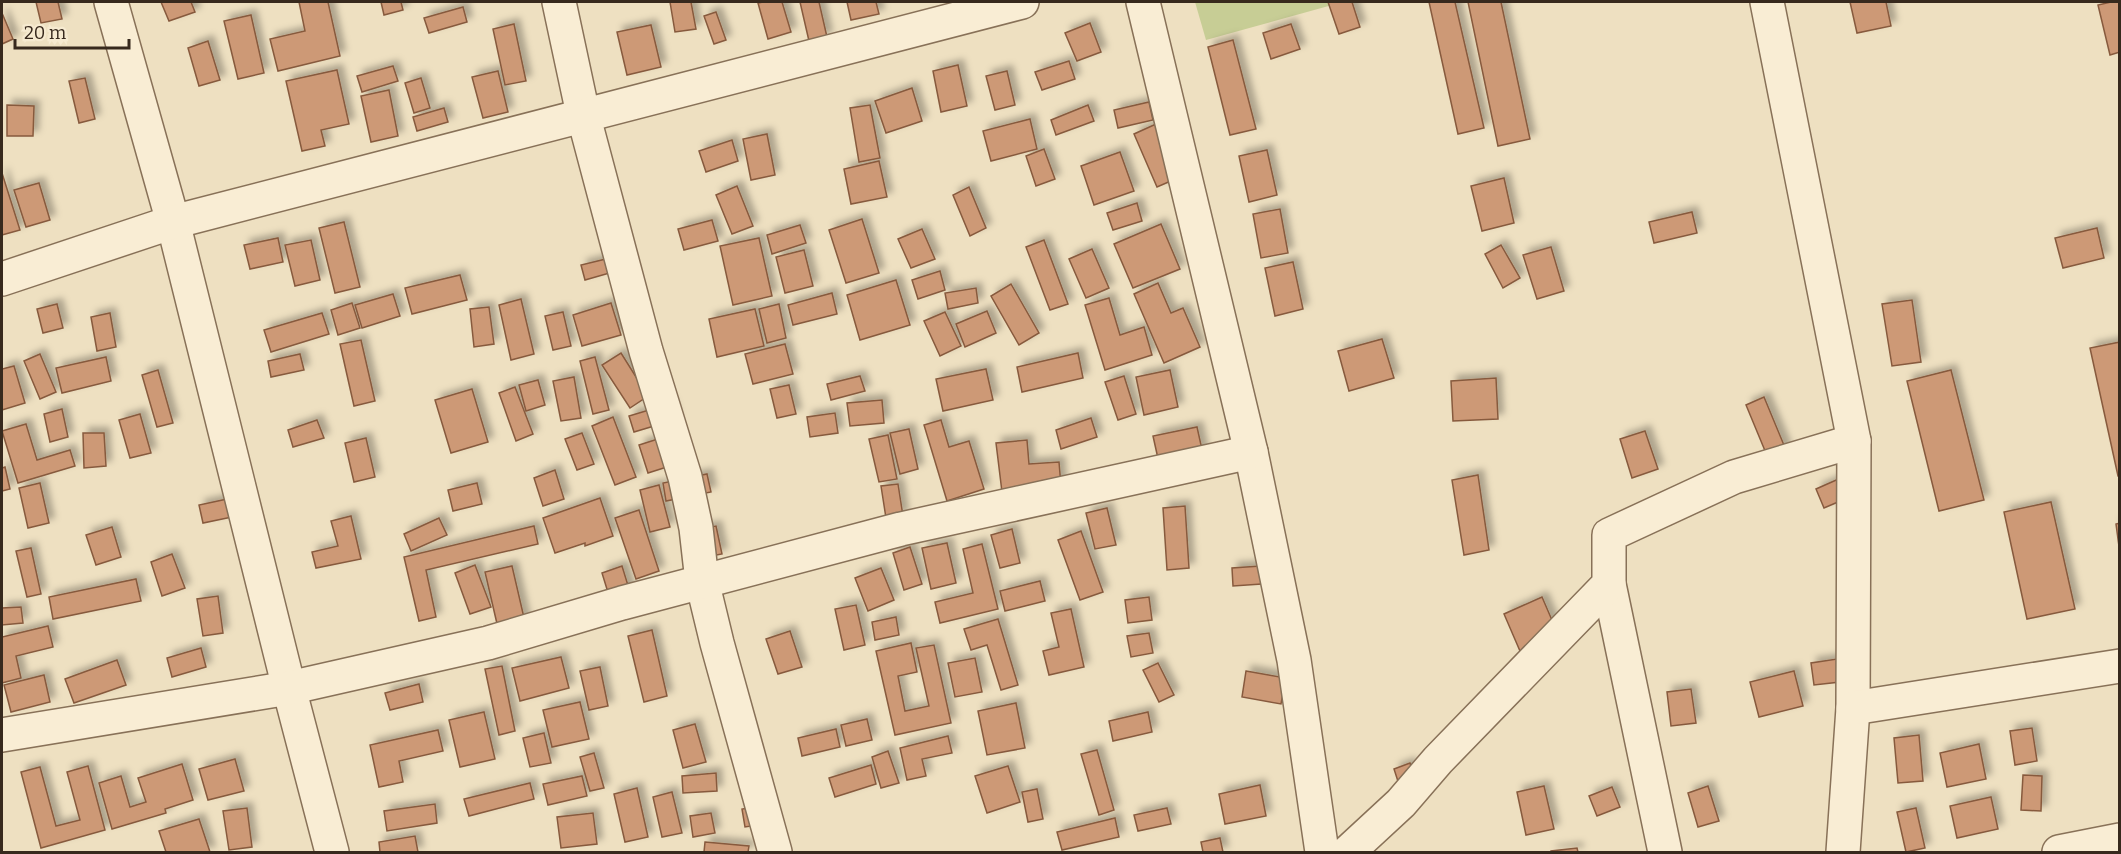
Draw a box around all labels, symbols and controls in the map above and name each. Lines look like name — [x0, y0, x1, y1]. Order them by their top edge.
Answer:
scale bar — [15, 12, 129, 50]
text: 20 m — [24, 22, 66, 44]

